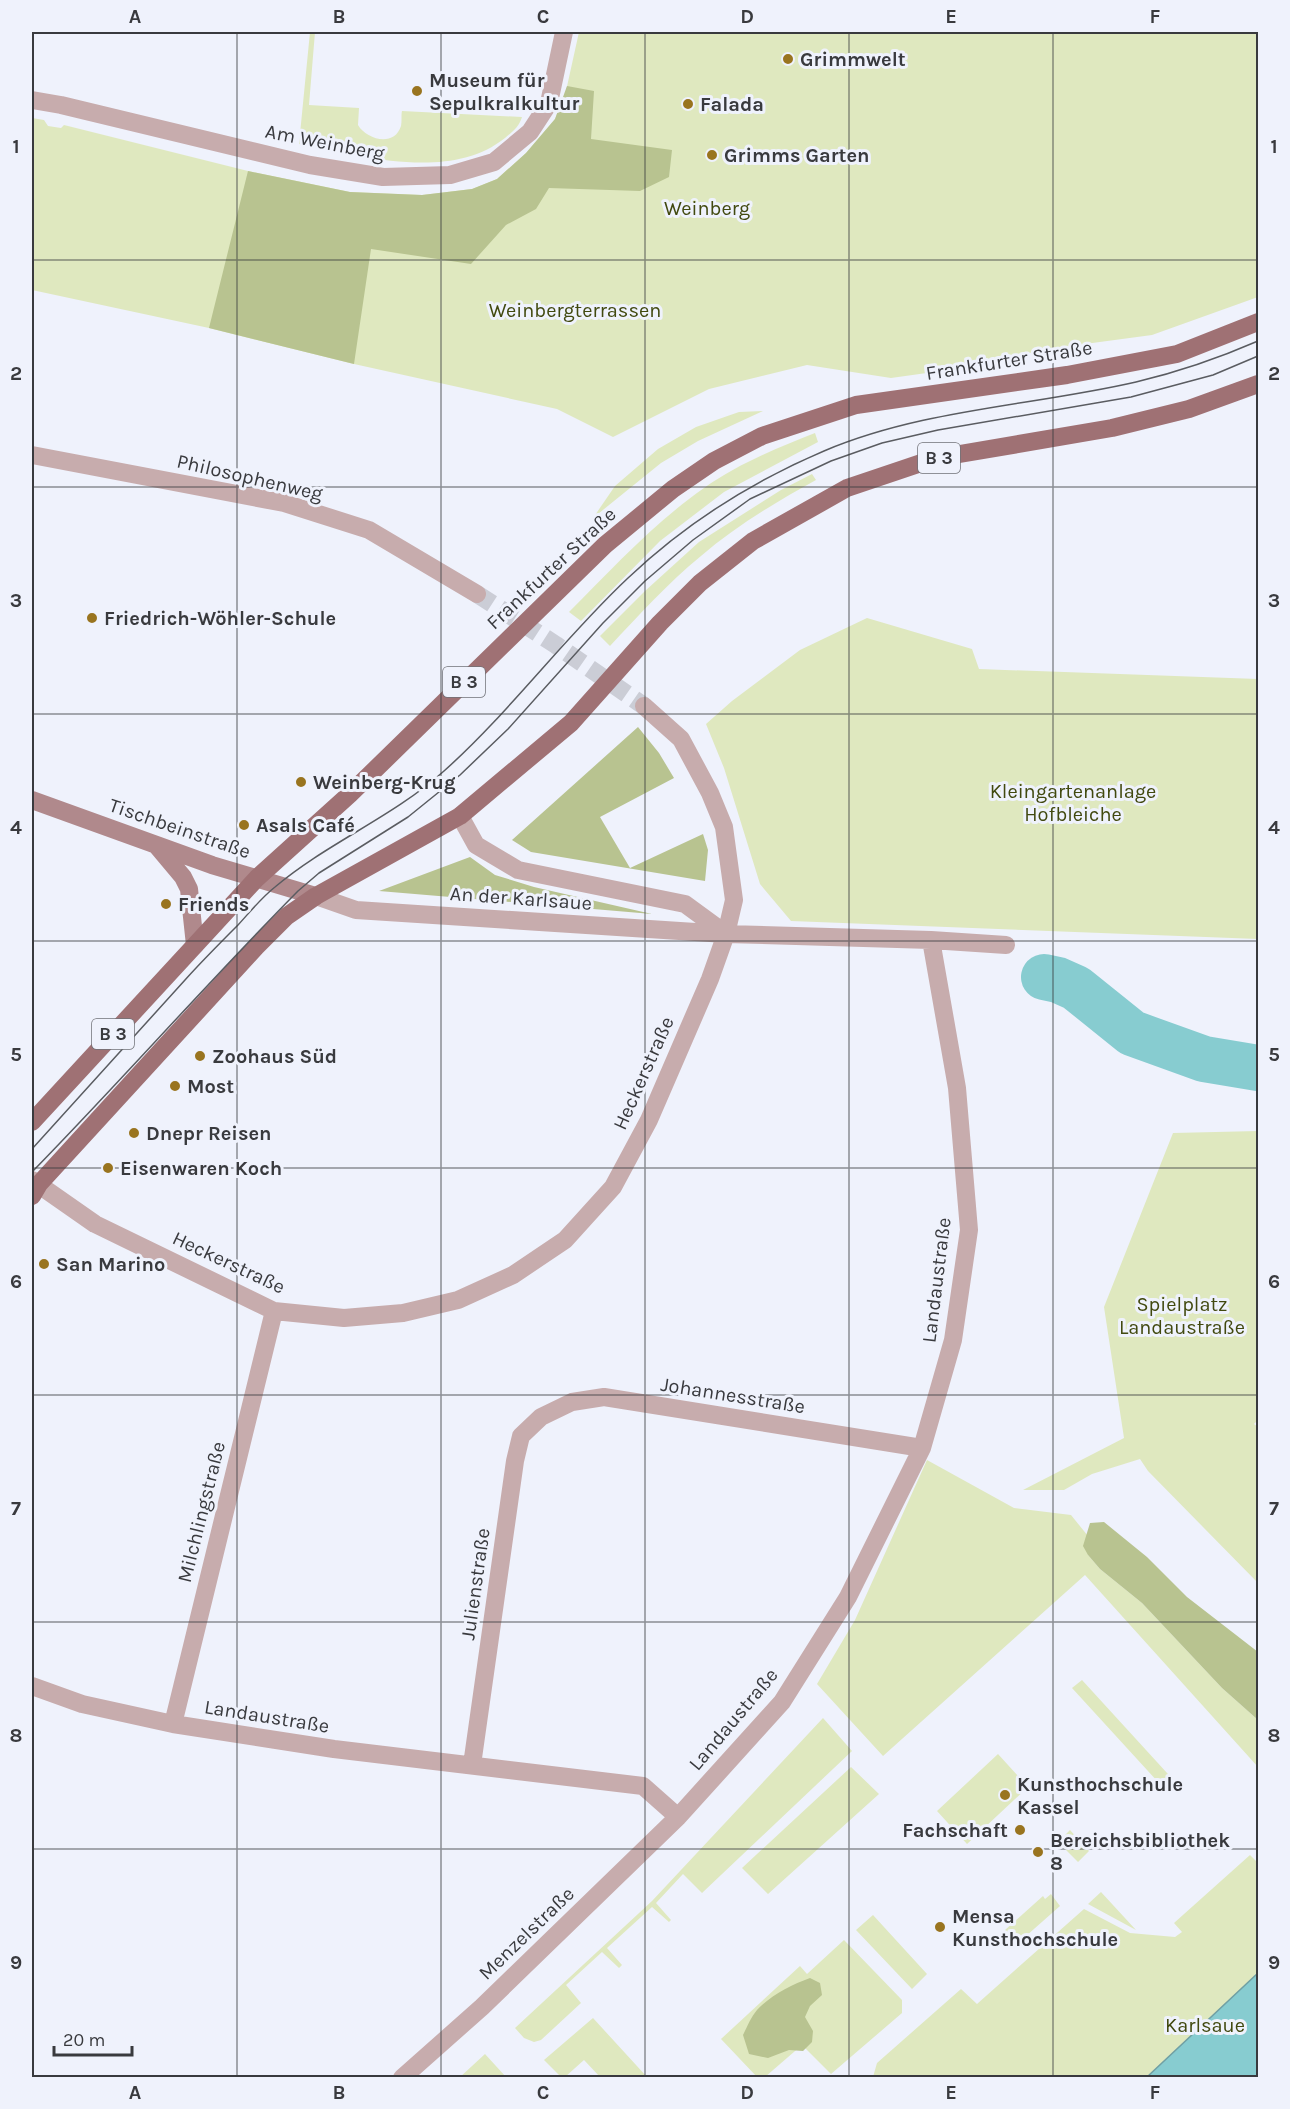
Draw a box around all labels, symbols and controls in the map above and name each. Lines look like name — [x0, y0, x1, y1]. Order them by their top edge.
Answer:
text: A — [129, 5, 142, 28]
text: B — [333, 5, 345, 28]
text: C — [537, 5, 549, 28]
text: D — [740, 5, 754, 28]
text: E — [945, 5, 957, 28]
text: F — [1150, 5, 1161, 28]
place label: Grimmwelt — [800, 48, 906, 71]
marker: Grimmwelt — [781, 52, 795, 66]
place label: Museum für Sepulkralkultur — [429, 69, 580, 115]
marker: Museum für Sepulkralkultur — [410, 84, 424, 98]
place label: Falada — [700, 93, 764, 116]
marker: Falada — [681, 97, 695, 111]
street label: Am Weinberg — [263, 120, 386, 165]
text: 1 — [12, 135, 20, 158]
text: 1 — [1270, 135, 1278, 158]
place label: Grimms Garten — [724, 144, 870, 167]
marker: Grimms Garten — [705, 148, 719, 162]
park label: Weinberg — [664, 197, 750, 220]
park label: Weinbergterrassen — [489, 299, 661, 322]
street label: Frankfurter Straße — [924, 336, 1094, 385]
text: 2 — [10, 362, 22, 385]
text: 2 — [1268, 362, 1280, 385]
road number: B 3 — [918, 443, 960, 473]
street label: Philosophenweg — [175, 449, 325, 505]
street label: Frankfurter Straße — [482, 503, 621, 634]
text: 3 — [10, 589, 22, 612]
text: 3 — [1268, 589, 1280, 612]
place label: Friedrich-Wöhler-Schule — [104, 607, 336, 630]
marker: Friedrich-Wöhler-Schule — [85, 611, 99, 625]
road number: B 3 — [443, 667, 485, 697]
place label: Weinberg-Krug — [313, 771, 456, 794]
marker: Weinberg-Krug — [294, 775, 308, 789]
park label: Kleingartenanlage Hofbleiche — [990, 780, 1156, 826]
street label: Tischbeinstraße — [106, 794, 253, 863]
place label: Asals Café — [256, 814, 355, 837]
text: 4 — [10, 816, 22, 839]
text: 4 — [1268, 816, 1280, 839]
marker: Asals Café — [237, 818, 251, 832]
street label: An der Karlsaue — [449, 882, 593, 915]
place label: Friends — [178, 893, 249, 916]
marker: Friends — [159, 897, 173, 911]
street label: Heckerstraße — [608, 1013, 679, 1133]
road number: B 3 — [92, 1019, 134, 1049]
text: 5 — [10, 1043, 22, 1066]
text: 5 — [1268, 1043, 1280, 1066]
place label: Zoohaus Süd — [212, 1045, 337, 1068]
marker: Zoohaus Süd — [193, 1049, 207, 1063]
place label: Most — [187, 1075, 234, 1098]
marker: Most — [168, 1079, 182, 1093]
place label: Dnepr Reisen — [146, 1122, 272, 1145]
marker: Dnepr Reisen — [127, 1126, 141, 1140]
place label: Eisenwaren Koch — [120, 1157, 282, 1180]
marker: Eisenwaren Koch — [101, 1161, 115, 1175]
street label: Landaustraße — [917, 1216, 956, 1344]
street label: Heckerstraße — [169, 1226, 289, 1299]
place label: San Marino — [56, 1253, 165, 1276]
marker: San Marino — [37, 1257, 51, 1271]
text: 6 — [10, 1270, 22, 1293]
text: 6 — [1268, 1270, 1280, 1293]
park label: Spielplatz Landaustraße — [1119, 1293, 1245, 1339]
street label: Johannesstraße — [659, 1373, 807, 1418]
street label: Milchlingstraße — [173, 1439, 230, 1585]
text: 7 — [11, 1497, 21, 1520]
text: 7 — [1269, 1497, 1279, 1520]
street label: Julienstraße — [456, 1527, 495, 1642]
street label: Landaustraße — [684, 1664, 783, 1775]
street label: Landaustraße — [203, 1695, 331, 1738]
text: 8 — [10, 1724, 22, 1747]
text: 8 — [1268, 1724, 1280, 1747]
place label: Kunsthochschule Kassel — [1017, 1773, 1183, 1819]
marker: Kunsthochschule Kassel — [998, 1788, 1012, 1802]
place label: Fachschaft — [902, 1819, 1008, 1842]
marker: Fachschaft — [1013, 1823, 1027, 1837]
place label: Bereichsbibliothek 8 — [1050, 1829, 1230, 1875]
marker: Bereichsbibliothek 8 — [1031, 1845, 1045, 1859]
street label: Menzelstraße — [474, 1882, 579, 1985]
place label: Mensa Kunsthochschule — [952, 1905, 1118, 1951]
marker: Mensa Kunsthochschule — [933, 1920, 947, 1934]
text: 9 — [10, 1951, 22, 1974]
text: 9 — [1268, 1951, 1280, 1974]
park label: Karlsaue — [1165, 2014, 1245, 2037]
scale bar — [54, 2019, 132, 2057]
text: 20 m — [63, 2029, 105, 2051]
text: A — [129, 2081, 142, 2104]
text: B — [333, 2081, 345, 2104]
text: C — [537, 2081, 549, 2104]
text: D — [740, 2081, 754, 2104]
text: E — [945, 2081, 957, 2104]
text: F — [1150, 2081, 1161, 2104]

